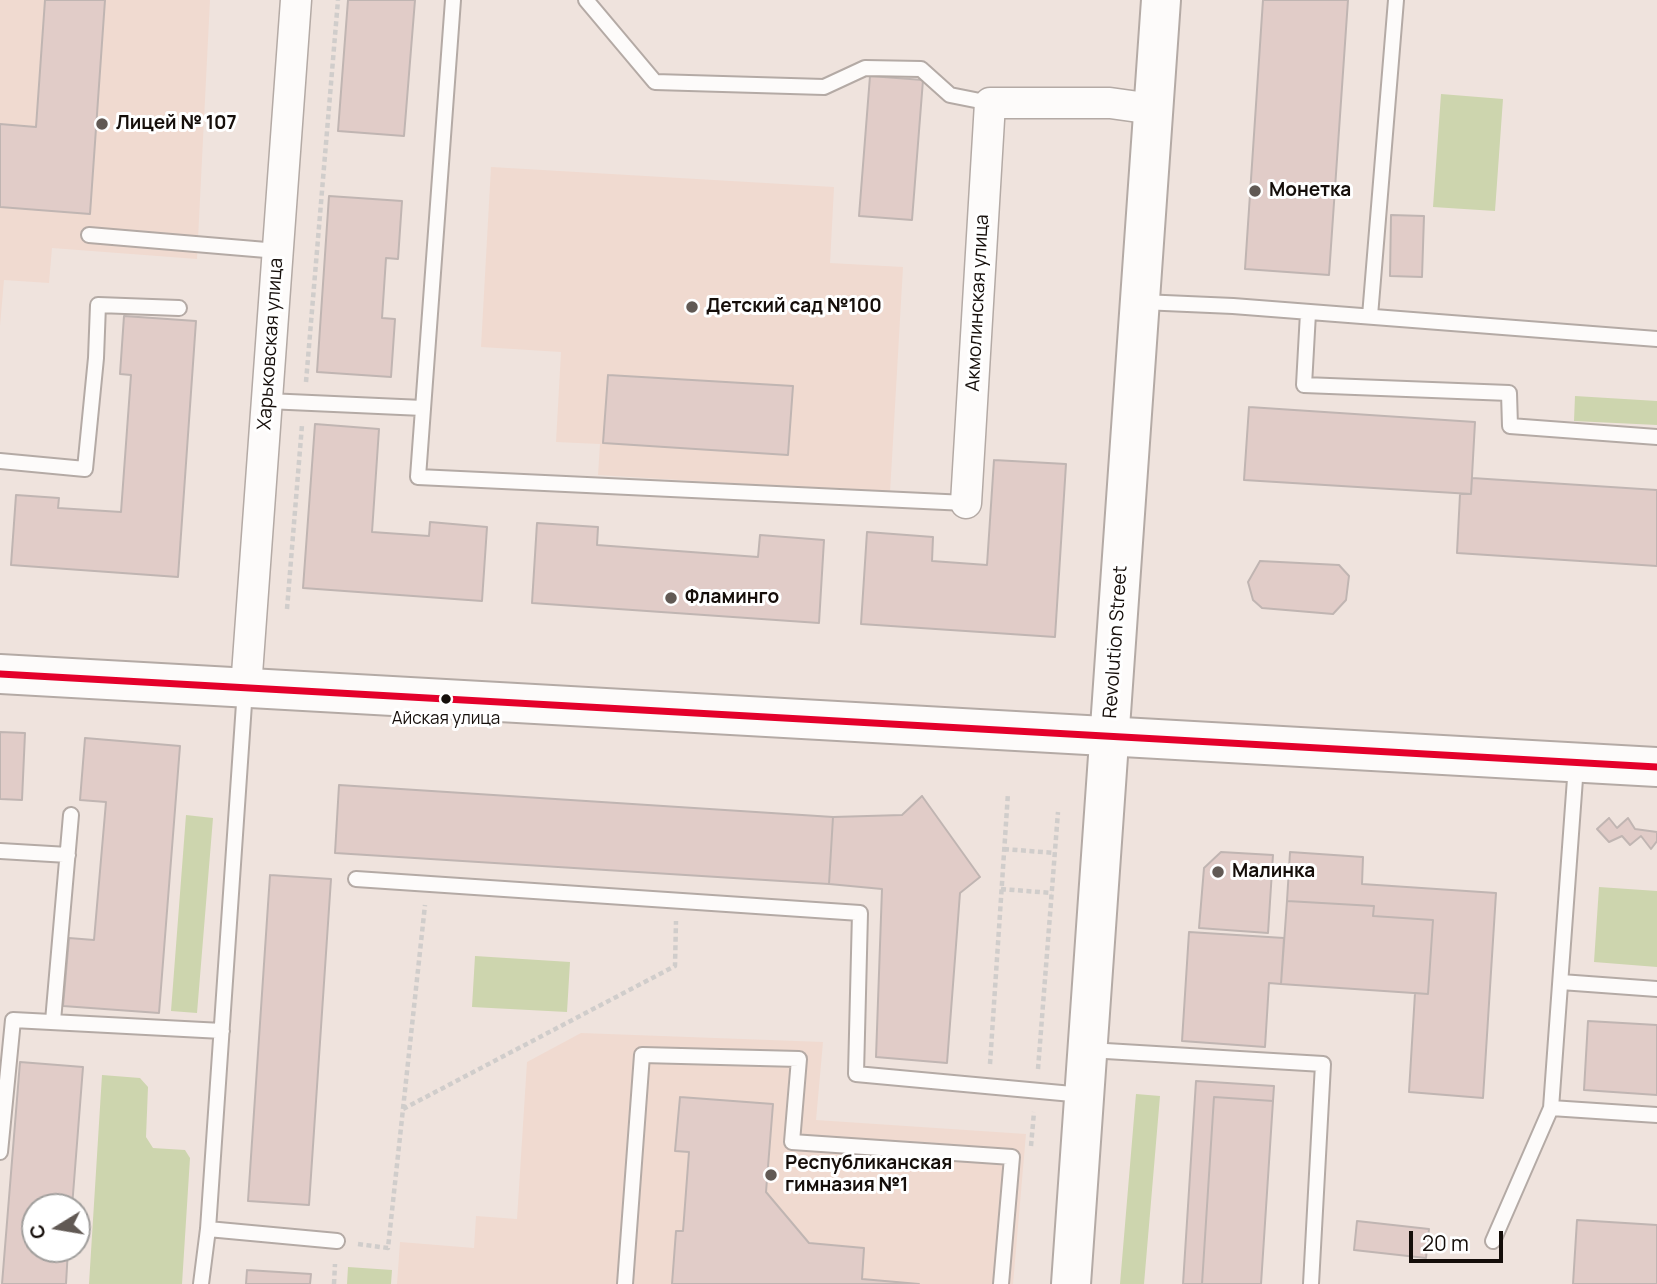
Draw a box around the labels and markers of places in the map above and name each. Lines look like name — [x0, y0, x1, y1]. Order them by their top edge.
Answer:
place label: Лицей № 107 — [116, 113, 237, 135]
marker: Лицей № 107 — [94, 116, 110, 132]
place label: Монетка — [1269, 180, 1351, 202]
marker: Монетка — [1247, 183, 1263, 199]
place label: Детский сад №100 — [706, 296, 882, 318]
marker: Детский сад №100 — [684, 299, 700, 315]
place label: Фламинго — [685, 587, 779, 609]
marker: Фламинго — [663, 590, 679, 606]
marker: Айская улица — [439, 692, 453, 706]
place label: Айская улица — [392, 709, 500, 729]
place label: Малинка — [1232, 861, 1315, 883]
marker: Малинка — [1210, 864, 1226, 880]
place label: Республиканская гимназия №1 — [785, 1153, 952, 1197]
marker: Республиканская гимназия №1 — [763, 1167, 779, 1183]

